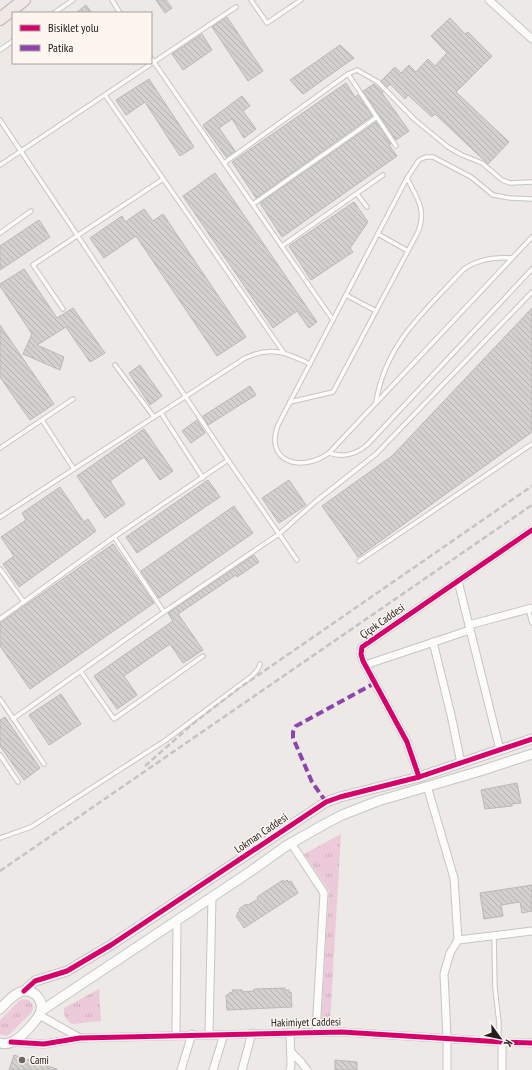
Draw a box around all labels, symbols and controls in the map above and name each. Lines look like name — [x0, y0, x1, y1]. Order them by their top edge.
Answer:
legend — [12, 12, 152, 64]
text: Bisiklet yolu — [48, 20, 99, 35]
text: Patika — [48, 40, 73, 55]
street label: Çiçek Caddesi — [357, 600, 407, 642]
street label: Lokman Caddesi — [232, 810, 290, 856]
street label: Hakimiyet Caddesi — [271, 1014, 341, 1030]
north arrow — [480, 1018, 520, 1058]
text: K — [501, 1037, 516, 1050]
place label: Cami — [30, 1053, 49, 1067]
marker: Cami — [17, 1055, 27, 1065]

